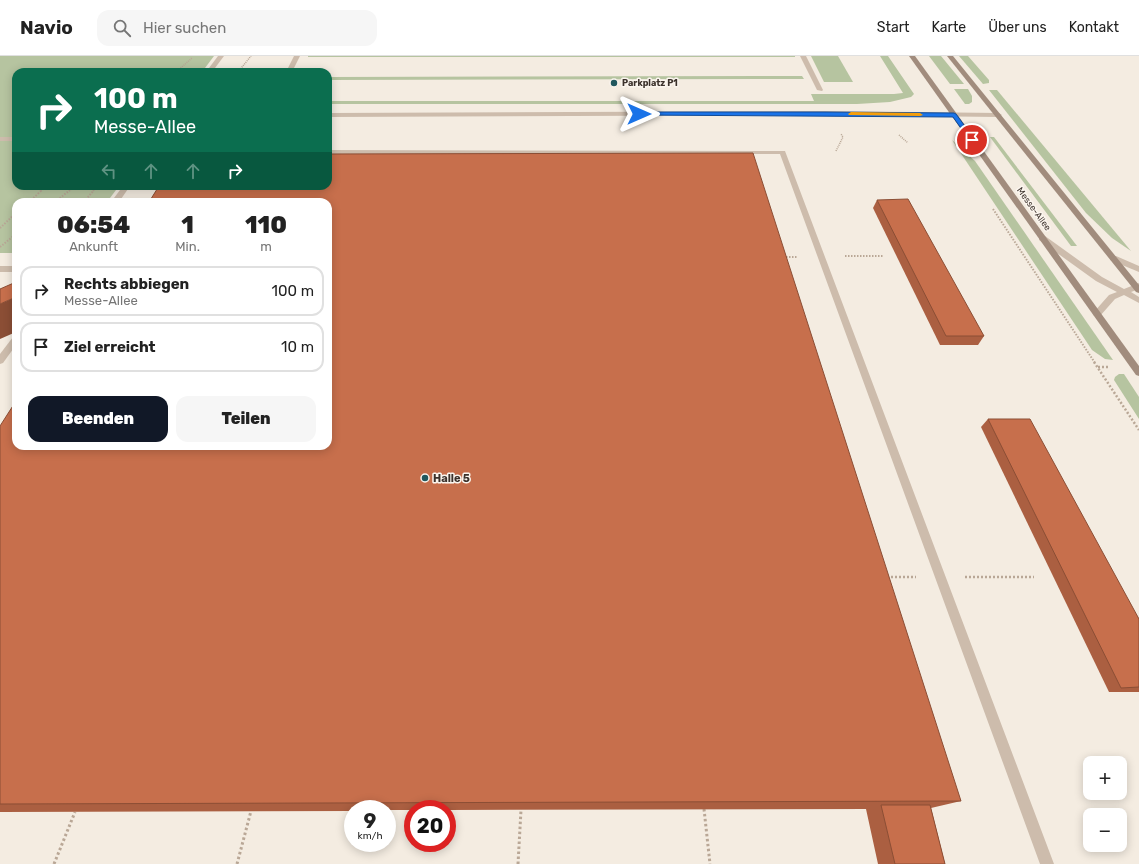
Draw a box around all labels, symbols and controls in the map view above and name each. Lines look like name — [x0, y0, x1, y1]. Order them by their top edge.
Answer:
search box — [97, 10, 377, 46]
text: Navio — [20, 16, 73, 39]
icon: search — [111, 17, 133, 39]
text: Hier suchen — [143, 19, 226, 37]
text: Start — [877, 19, 910, 36]
text: Karte — [932, 19, 966, 36]
text: Über uns — [988, 19, 1047, 36]
text: Kontakt — [1069, 19, 1119, 36]
marker: Parkplatz P1 — [609, 78, 619, 88]
place label: Parkplatz P1 — [622, 78, 678, 88]
text: 100 m — [94, 82, 178, 115]
icon: right — [28, 84, 80, 136]
position arrow — [618, 93, 660, 135]
text: Messe-Allee — [94, 116, 196, 138]
pin — [955, 123, 989, 157]
icon: arrive — [961, 129, 983, 151]
icon: left — [98, 160, 120, 182]
icon: ahead — [140, 160, 162, 182]
icon: ahead — [182, 160, 204, 182]
icon: right — [224, 160, 246, 182]
street label: Messe-Allee — [1015, 185, 1053, 233]
text: 06:54 — [57, 211, 130, 239]
text: 1 — [181, 211, 194, 239]
text: 110 — [245, 211, 287, 239]
text: Ankunft — [69, 239, 118, 254]
text: Min. — [175, 239, 200, 254]
text: m — [260, 239, 272, 254]
text: Rechts abbiegen — [64, 275, 189, 293]
icon: right — [30, 280, 52, 302]
text: 100 m — [272, 282, 314, 300]
text: Messe-Allee — [64, 293, 138, 308]
icon: arrive — [30, 336, 52, 358]
text: Ziel erreicht — [64, 338, 156, 356]
text: 10 m — [281, 338, 314, 356]
button: Beenden — [28, 396, 168, 442]
button: Teilen — [176, 396, 316, 442]
place label: Halle 5 — [433, 472, 470, 485]
marker: Halle 5 — [420, 473, 430, 483]
map controls — [1083, 756, 1127, 852]
button: + — [1083, 756, 1127, 800]
speed limit sign: 20 — [404, 800, 456, 852]
button: − — [1083, 808, 1127, 852]
text: 9 — [364, 809, 376, 833]
text: km/h — [358, 830, 382, 842]

